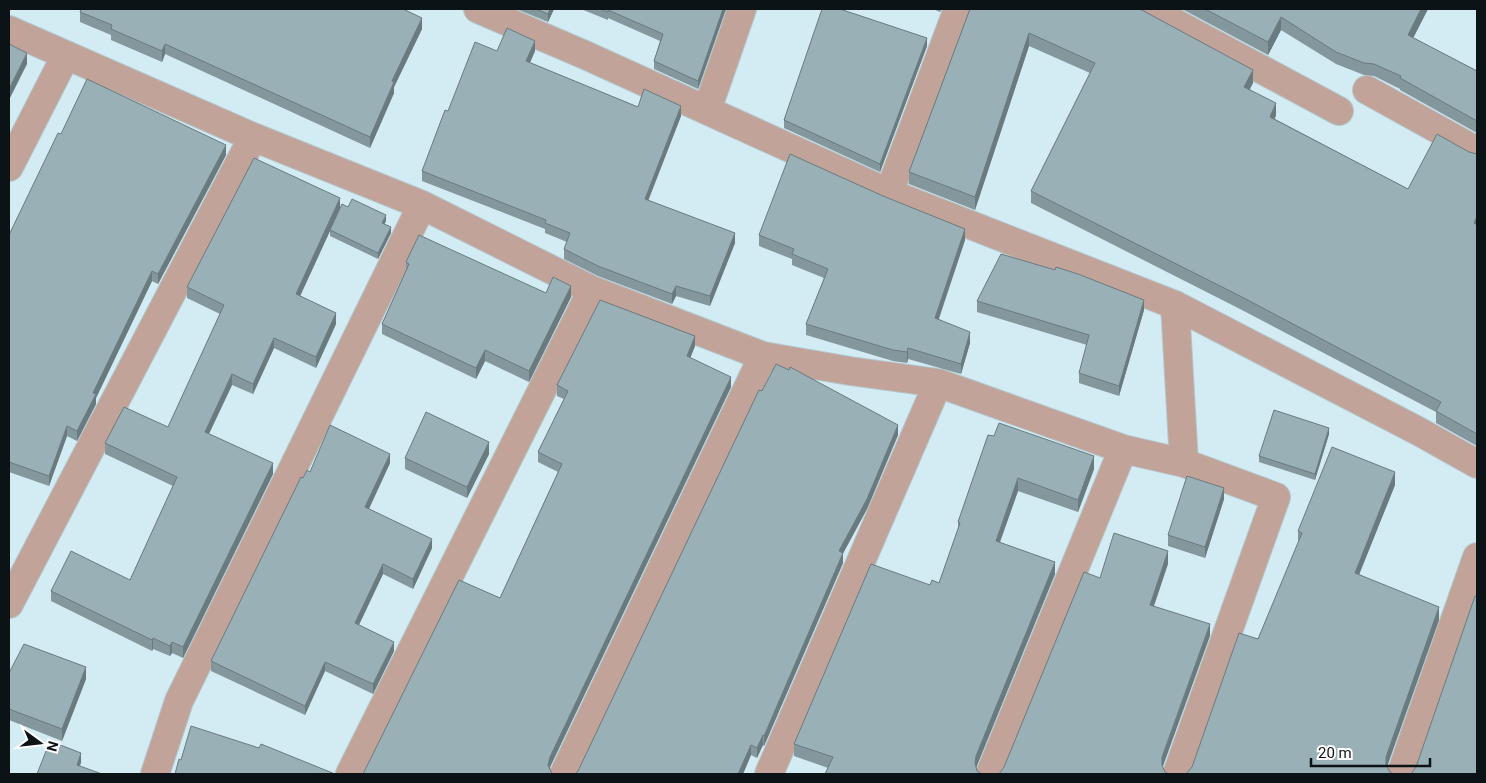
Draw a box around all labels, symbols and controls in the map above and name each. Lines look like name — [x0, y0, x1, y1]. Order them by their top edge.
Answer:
north arrow — [15, 718, 65, 768]
scale bar — [1311, 736, 1430, 768]
text: N — [44, 740, 62, 753]
text: 20 m — [1318, 744, 1352, 762]

